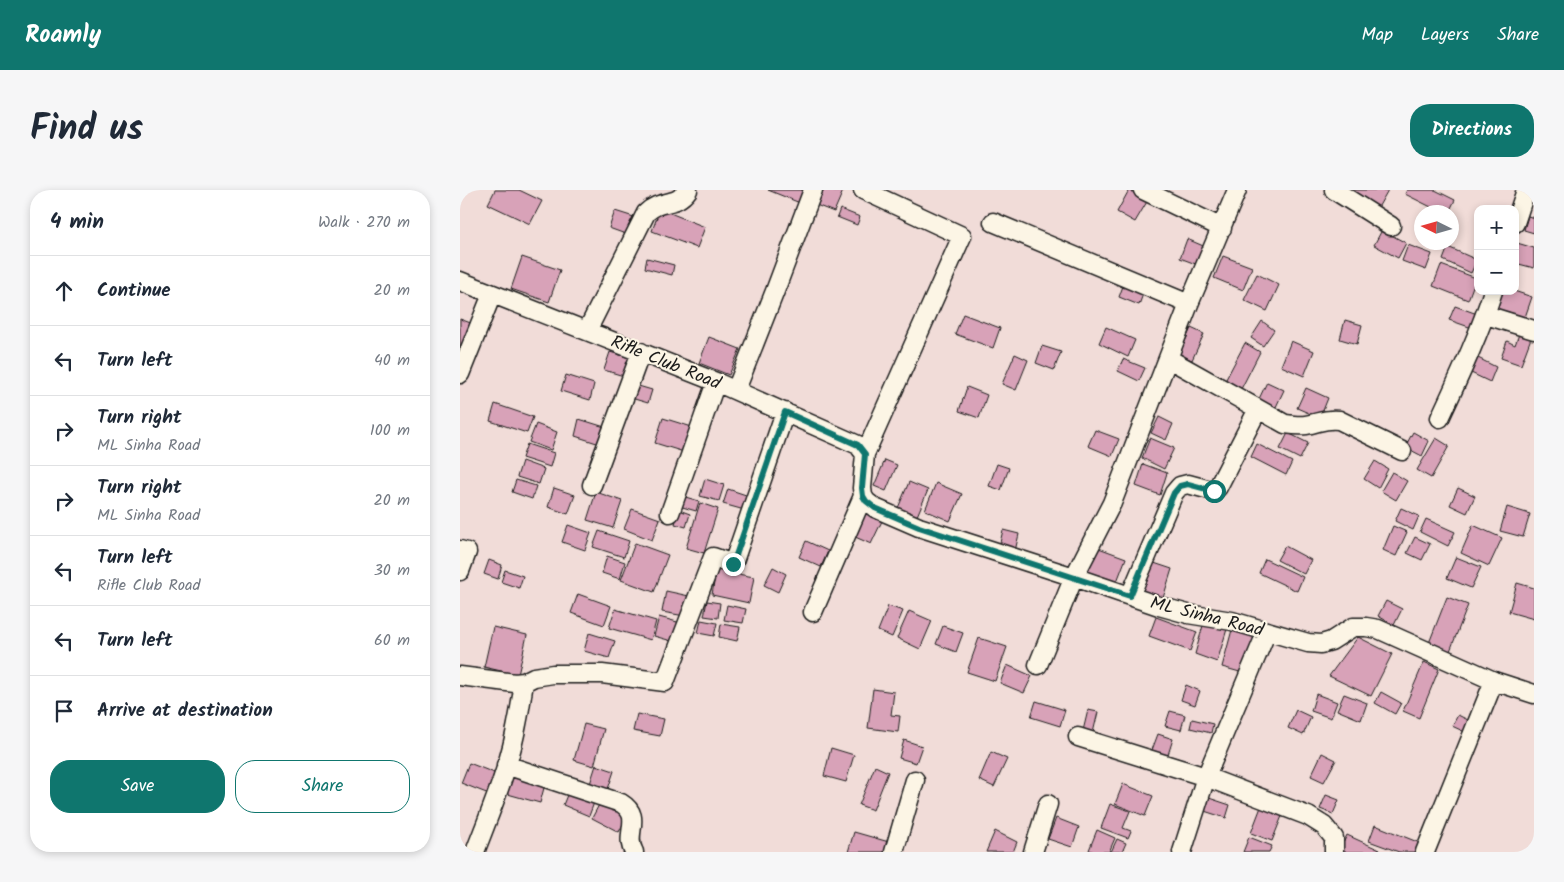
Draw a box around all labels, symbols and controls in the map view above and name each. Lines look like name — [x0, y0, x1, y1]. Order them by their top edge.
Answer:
text: Roamly — [25, 16, 101, 55]
text: Map — [1362, 21, 1393, 50]
text: Layers — [1421, 21, 1469, 50]
text: Share — [1497, 21, 1539, 50]
text: Find us — [30, 102, 143, 158]
button: Directions — [1410, 104, 1534, 157]
north arrow — [1414, 205, 1459, 250]
map controls — [1474, 205, 1519, 295]
button: + — [1474, 205, 1519, 250]
text: 4 min — [50, 206, 104, 239]
text: Walk · 270 m — [318, 210, 410, 235]
button: − — [1474, 250, 1519, 295]
text: Continue — [97, 276, 170, 306]
icon: ahead — [50, 277, 78, 305]
text: 20 m — [374, 278, 410, 303]
street label: Rifle Club Road — [606, 328, 726, 399]
text: Turn left — [97, 346, 172, 376]
icon: left — [50, 347, 78, 375]
text: 40 m — [374, 348, 410, 373]
text: Turn right — [97, 403, 182, 433]
icon: right — [50, 417, 78, 445]
text: 100 m — [370, 418, 410, 443]
text: ML Sinha Road — [97, 433, 200, 458]
text: Turn right — [97, 473, 182, 503]
route start — [1203, 480, 1226, 503]
icon: right — [50, 487, 78, 515]
text: 20 m — [374, 488, 410, 513]
text: ML Sinha Road — [97, 503, 200, 528]
text: Turn left — [97, 543, 172, 573]
route end — [722, 553, 745, 576]
icon: left — [50, 557, 78, 585]
text: 30 m — [374, 558, 410, 583]
text: Rifle Club Road — [97, 573, 201, 598]
street label: ML Sinha Road — [1147, 589, 1267, 646]
text: Turn left — [97, 626, 172, 656]
icon: left — [50, 627, 78, 655]
text: 60 m — [374, 628, 410, 653]
text: Arrive at destination — [97, 696, 273, 726]
icon: arrive — [50, 697, 78, 725]
button: Save — [50, 760, 225, 813]
button: Share — [235, 760, 410, 813]

